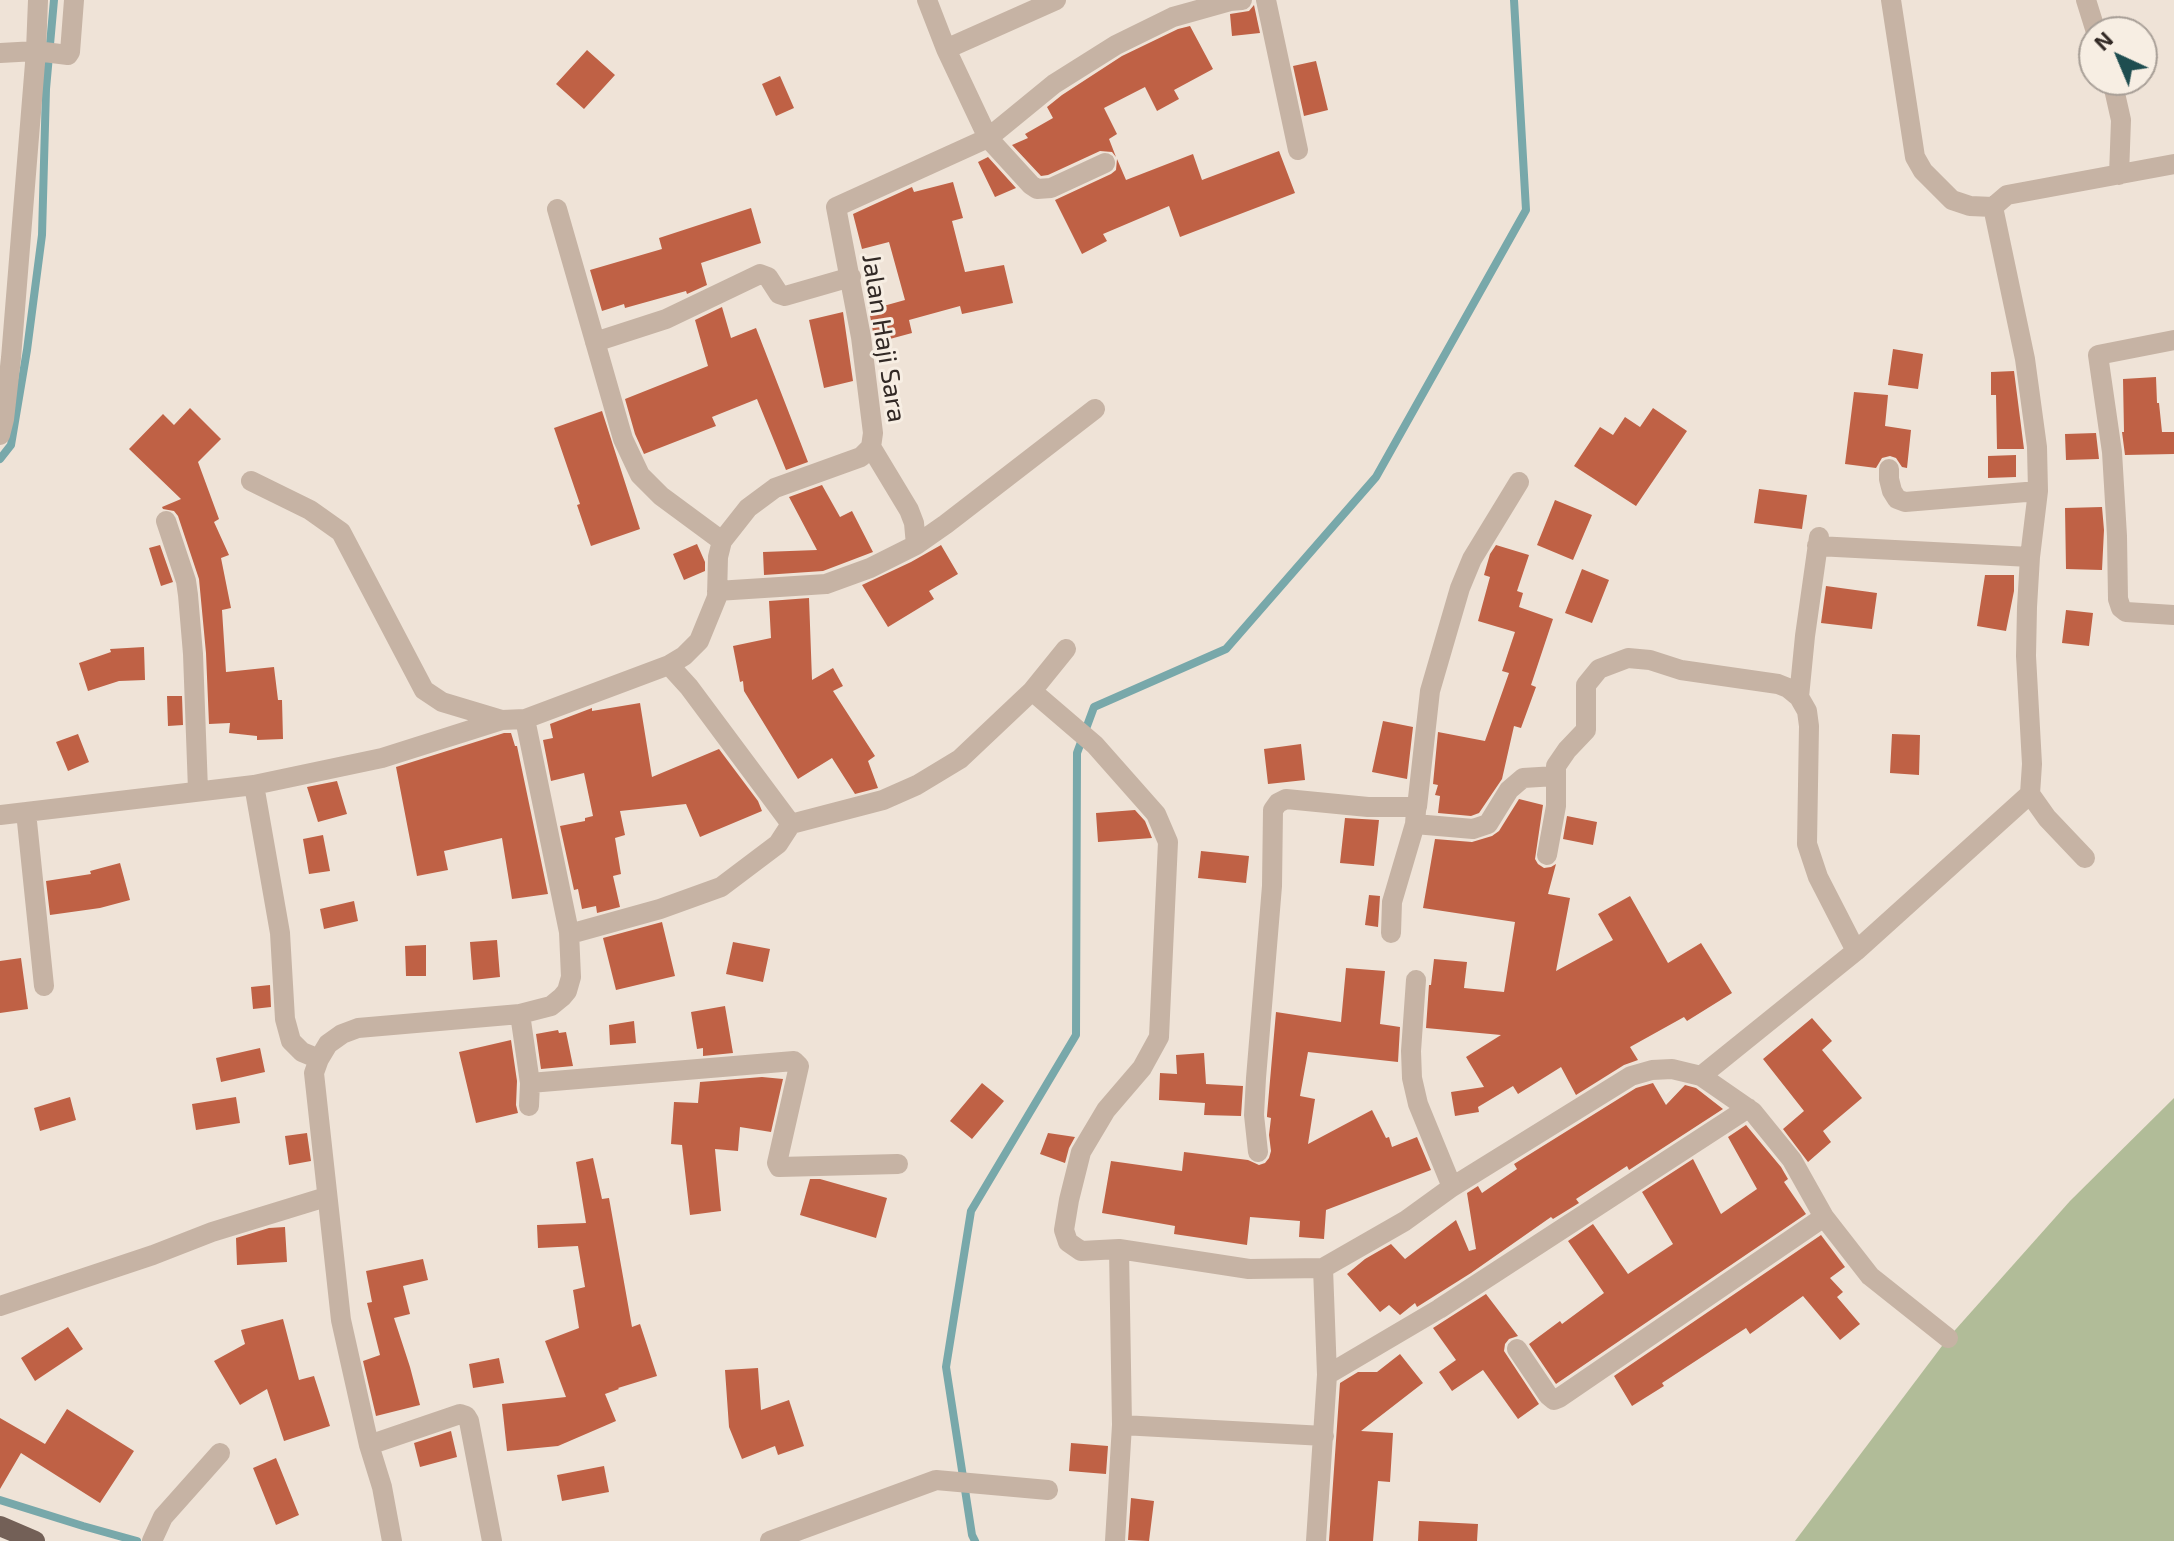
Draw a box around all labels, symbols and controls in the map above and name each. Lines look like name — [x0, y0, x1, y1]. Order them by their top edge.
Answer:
north arrow — [2078, 16, 2158, 96]
text: N — [2088, 25, 2117, 55]
street label: Jalan Haji Sara — [855, 252, 913, 424]

